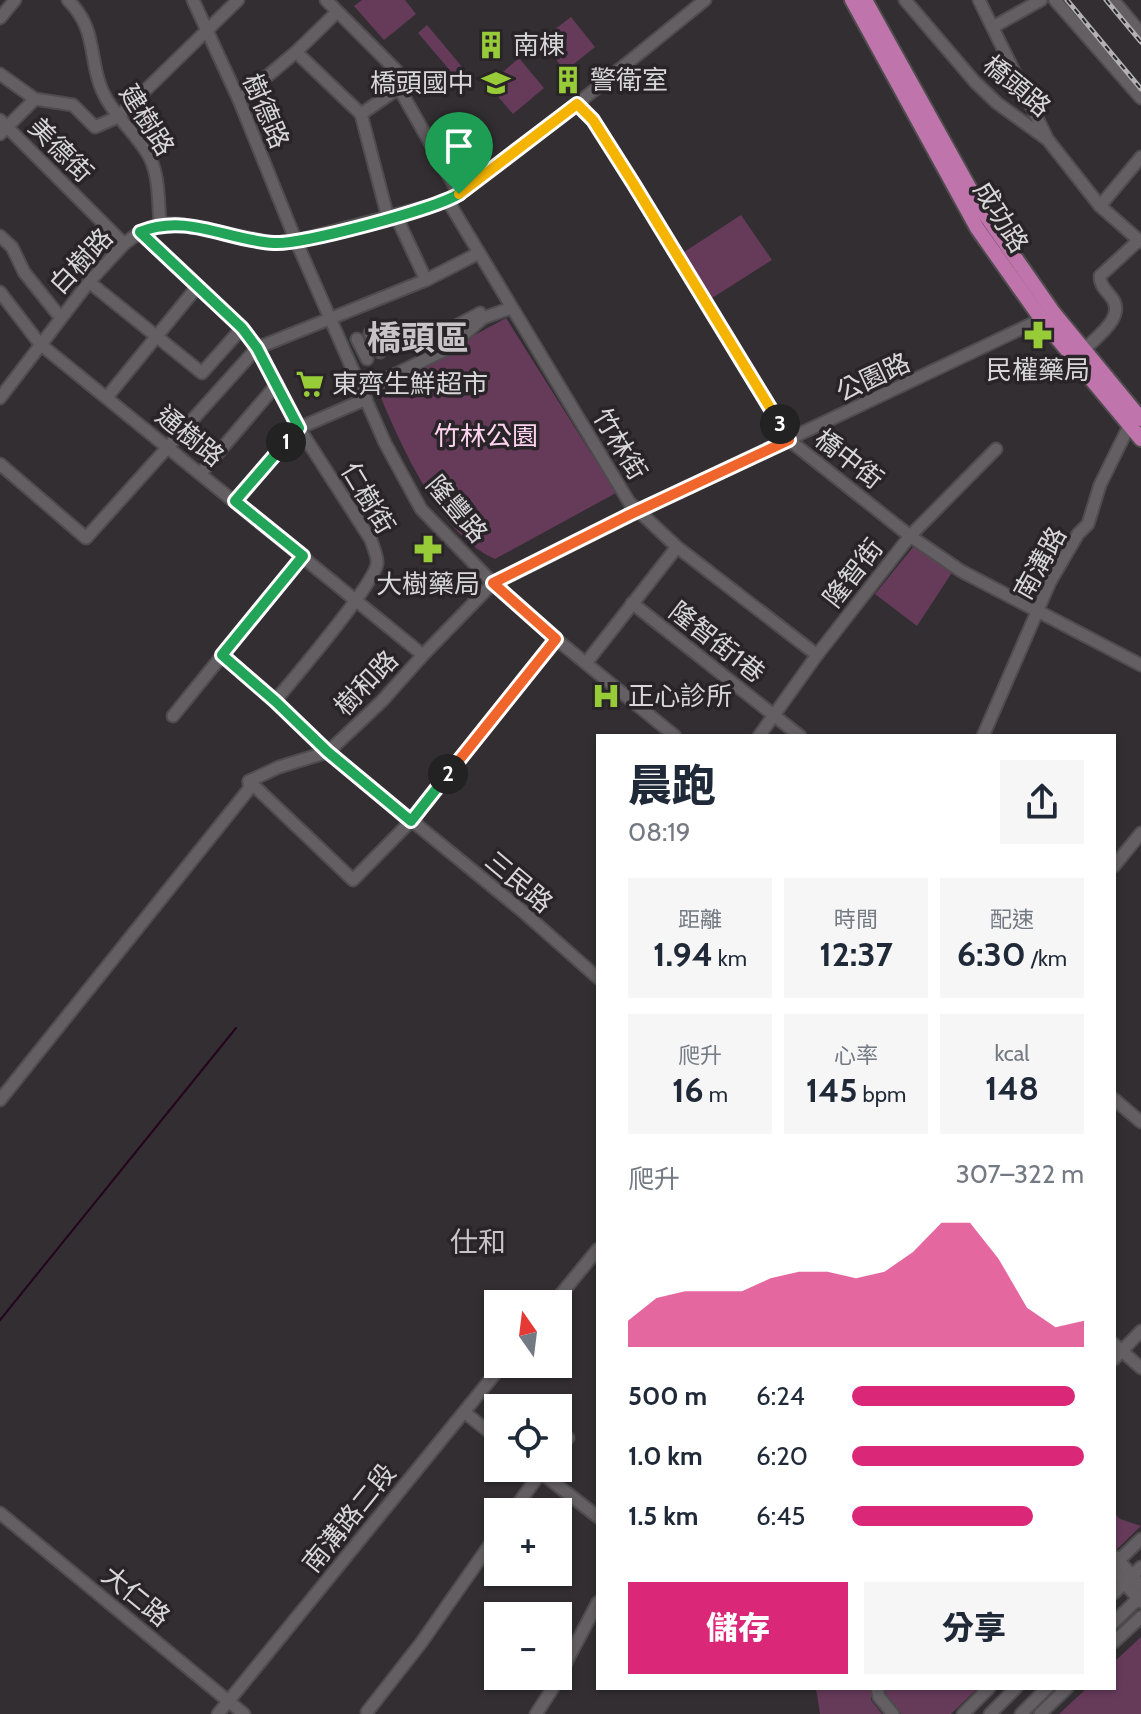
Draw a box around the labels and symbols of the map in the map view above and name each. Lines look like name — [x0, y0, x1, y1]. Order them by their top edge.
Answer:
place label: 南棟 — [513, 29, 565, 61]
building icon: 南棟 — [476, 30, 506, 60]
street label: 橋頭路 — [977, 49, 1057, 123]
place label: 警衛室 — [590, 64, 668, 96]
building icon: 警衛室 — [553, 65, 583, 95]
place label: 橋頭國中 — [370, 67, 474, 99]
school or university icon: 橋頭國中 — [481, 68, 511, 98]
street label: 樹德路 — [236, 69, 296, 153]
street label: 建樹路 — [113, 78, 181, 162]
street label: 美德街 — [22, 111, 100, 189]
pin — [425, 112, 493, 194]
street label: 成功路 — [967, 175, 1035, 259]
street label: 白樹路 — [43, 222, 119, 300]
district label: 橋頭區 — [367, 317, 469, 359]
pharmacy icon: 民權藥局 — [1023, 320, 1053, 350]
street label: 公園路 — [831, 346, 915, 408]
place label: 民權藥局 — [986, 354, 1090, 386]
place label: 東齊生鮮超市 — [332, 368, 488, 400]
supermarket icon: 東齊生鮮超市 — [295, 369, 325, 399]
street label: 通樹路 — [150, 399, 230, 473]
street label: 竹林街 — [586, 402, 654, 486]
pin: 3 — [760, 404, 800, 444]
park label: 竹林公園 — [434, 420, 538, 452]
pin: 1 — [266, 422, 306, 462]
street label: 橋中街 — [808, 422, 890, 496]
street label: 仁樹街 — [334, 456, 402, 540]
street label: 隆豐路 — [420, 469, 494, 549]
street label: 南溝路 — [1007, 521, 1073, 605]
street label: 隆智街 — [816, 532, 890, 614]
pharmacy icon: 大樹藥局 — [413, 534, 443, 564]
place label: 大樹藥局 — [376, 568, 480, 600]
street label: 隆智街1巷 — [663, 595, 771, 689]
street label: 樹和路 — [327, 644, 405, 722]
place label: 正心診所 — [628, 680, 732, 712]
hospital icon: 正心診所 — [591, 681, 621, 711]
pin: 2 — [428, 754, 468, 794]
street label: 三民路 — [479, 845, 559, 919]
district label: 仕和 — [450, 1225, 506, 1259]
north arrow — [484, 1290, 572, 1378]
street label: 南溝路二段 — [296, 1457, 402, 1579]
street label: 大仁路 — [96, 1559, 176, 1633]

